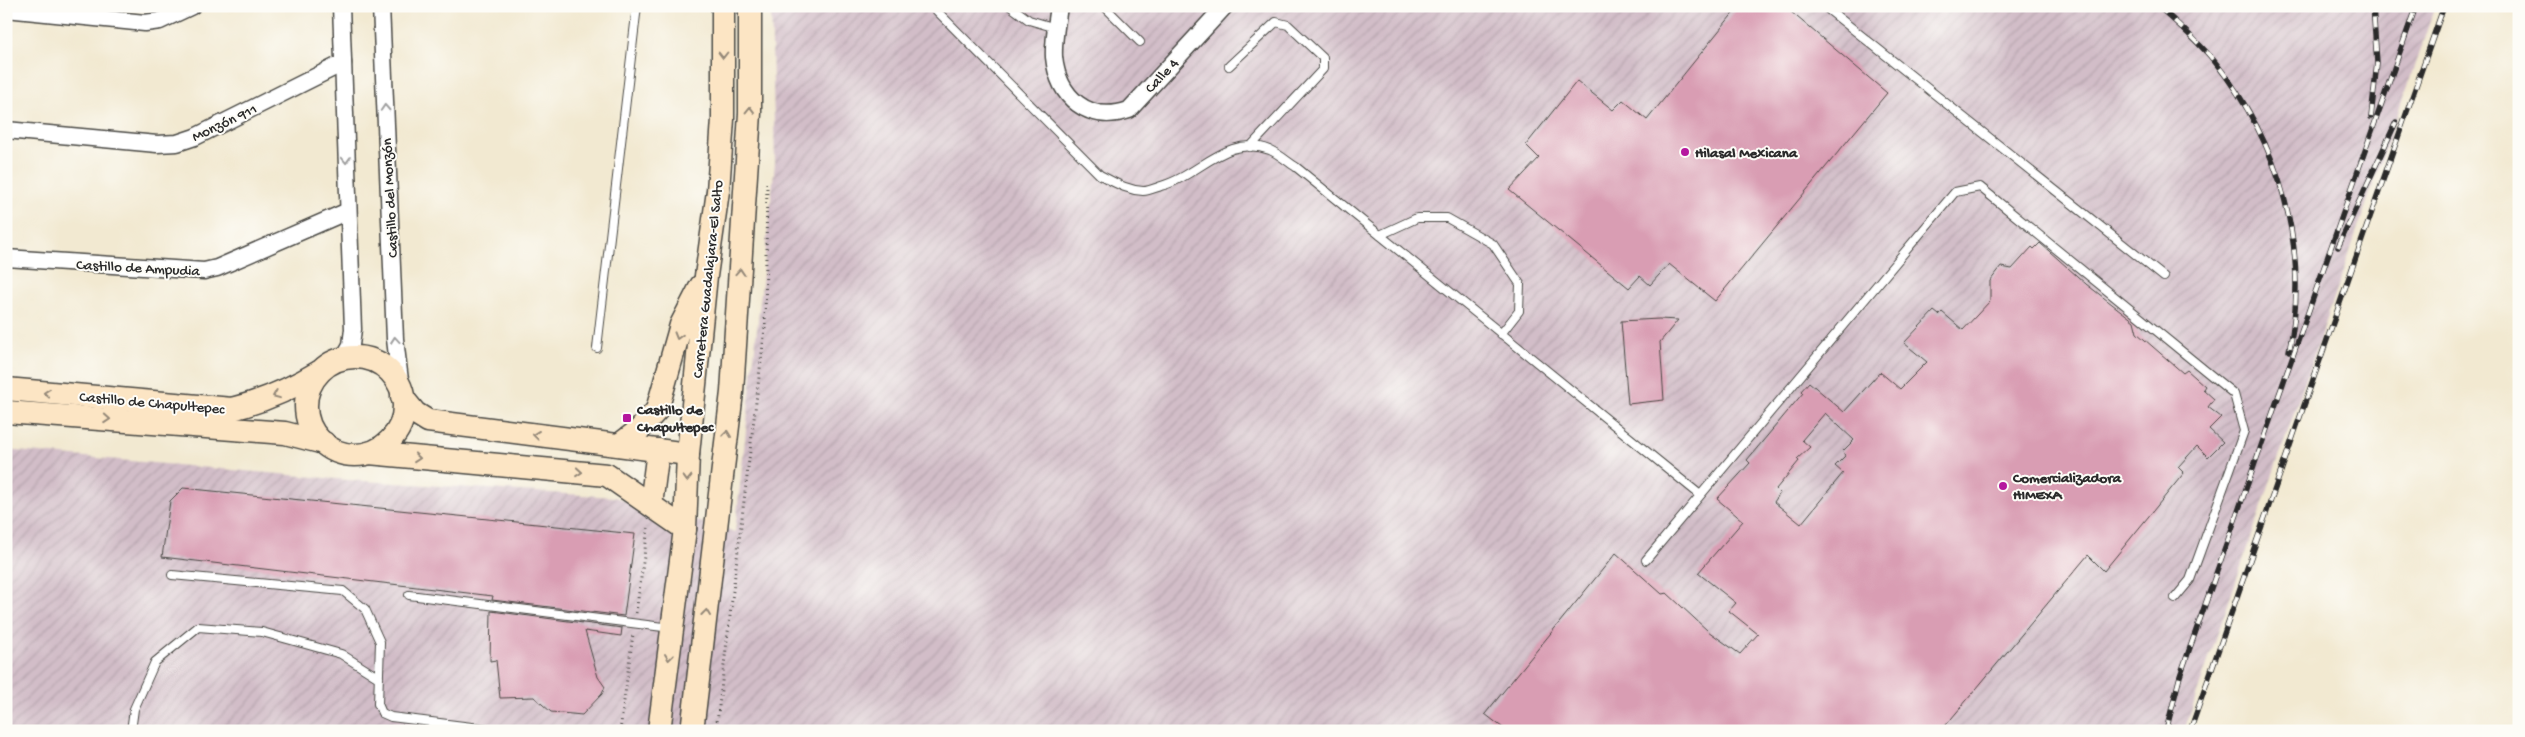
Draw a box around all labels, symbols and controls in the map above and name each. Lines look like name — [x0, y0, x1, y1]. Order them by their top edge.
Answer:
one-way arrow — [718, 52, 728, 59]
street label: Calle 4 — [1142, 55, 1183, 98]
street label: Monzón 911 — [189, 101, 260, 147]
one-way arrow — [380, 104, 390, 112]
one-way arrow — [745, 106, 755, 114]
street label: Castillo del Monzón — [379, 138, 403, 258]
place label: Hilasal Mexicana — [1695, 145, 1798, 163]
marker: Hilasal Mexicana — [1679, 146, 1691, 158]
one-way arrow — [341, 156, 351, 164]
street label: Carretera Guadalajara-El Salto — [690, 179, 728, 379]
street label: Castillo de Ampudia — [76, 257, 201, 281]
one-way arrow — [734, 268, 745, 276]
one-way arrow — [673, 331, 683, 340]
one-way arrow — [390, 336, 401, 344]
one-way arrow — [42, 387, 50, 398]
street label: Castillo de Chapultepec — [78, 389, 226, 419]
one-way arrow — [272, 389, 281, 399]
place label: Castillo de Chapultepec — [636, 402, 714, 437]
marker: Castillo de Chapultepec — [621, 412, 633, 424]
one-way arrow — [103, 414, 111, 425]
one-way arrow — [531, 430, 539, 441]
one-way arrow — [721, 430, 732, 438]
one-way arrow — [413, 452, 421, 463]
one-way arrow — [575, 466, 583, 477]
place label: Comercializadora HIMEXA — [2012, 470, 2122, 505]
one-way arrow — [682, 474, 692, 482]
marker: Comercializadora HIMEXA — [1997, 480, 2009, 492]
one-way arrow — [700, 609, 711, 617]
one-way arrow — [664, 653, 675, 661]

